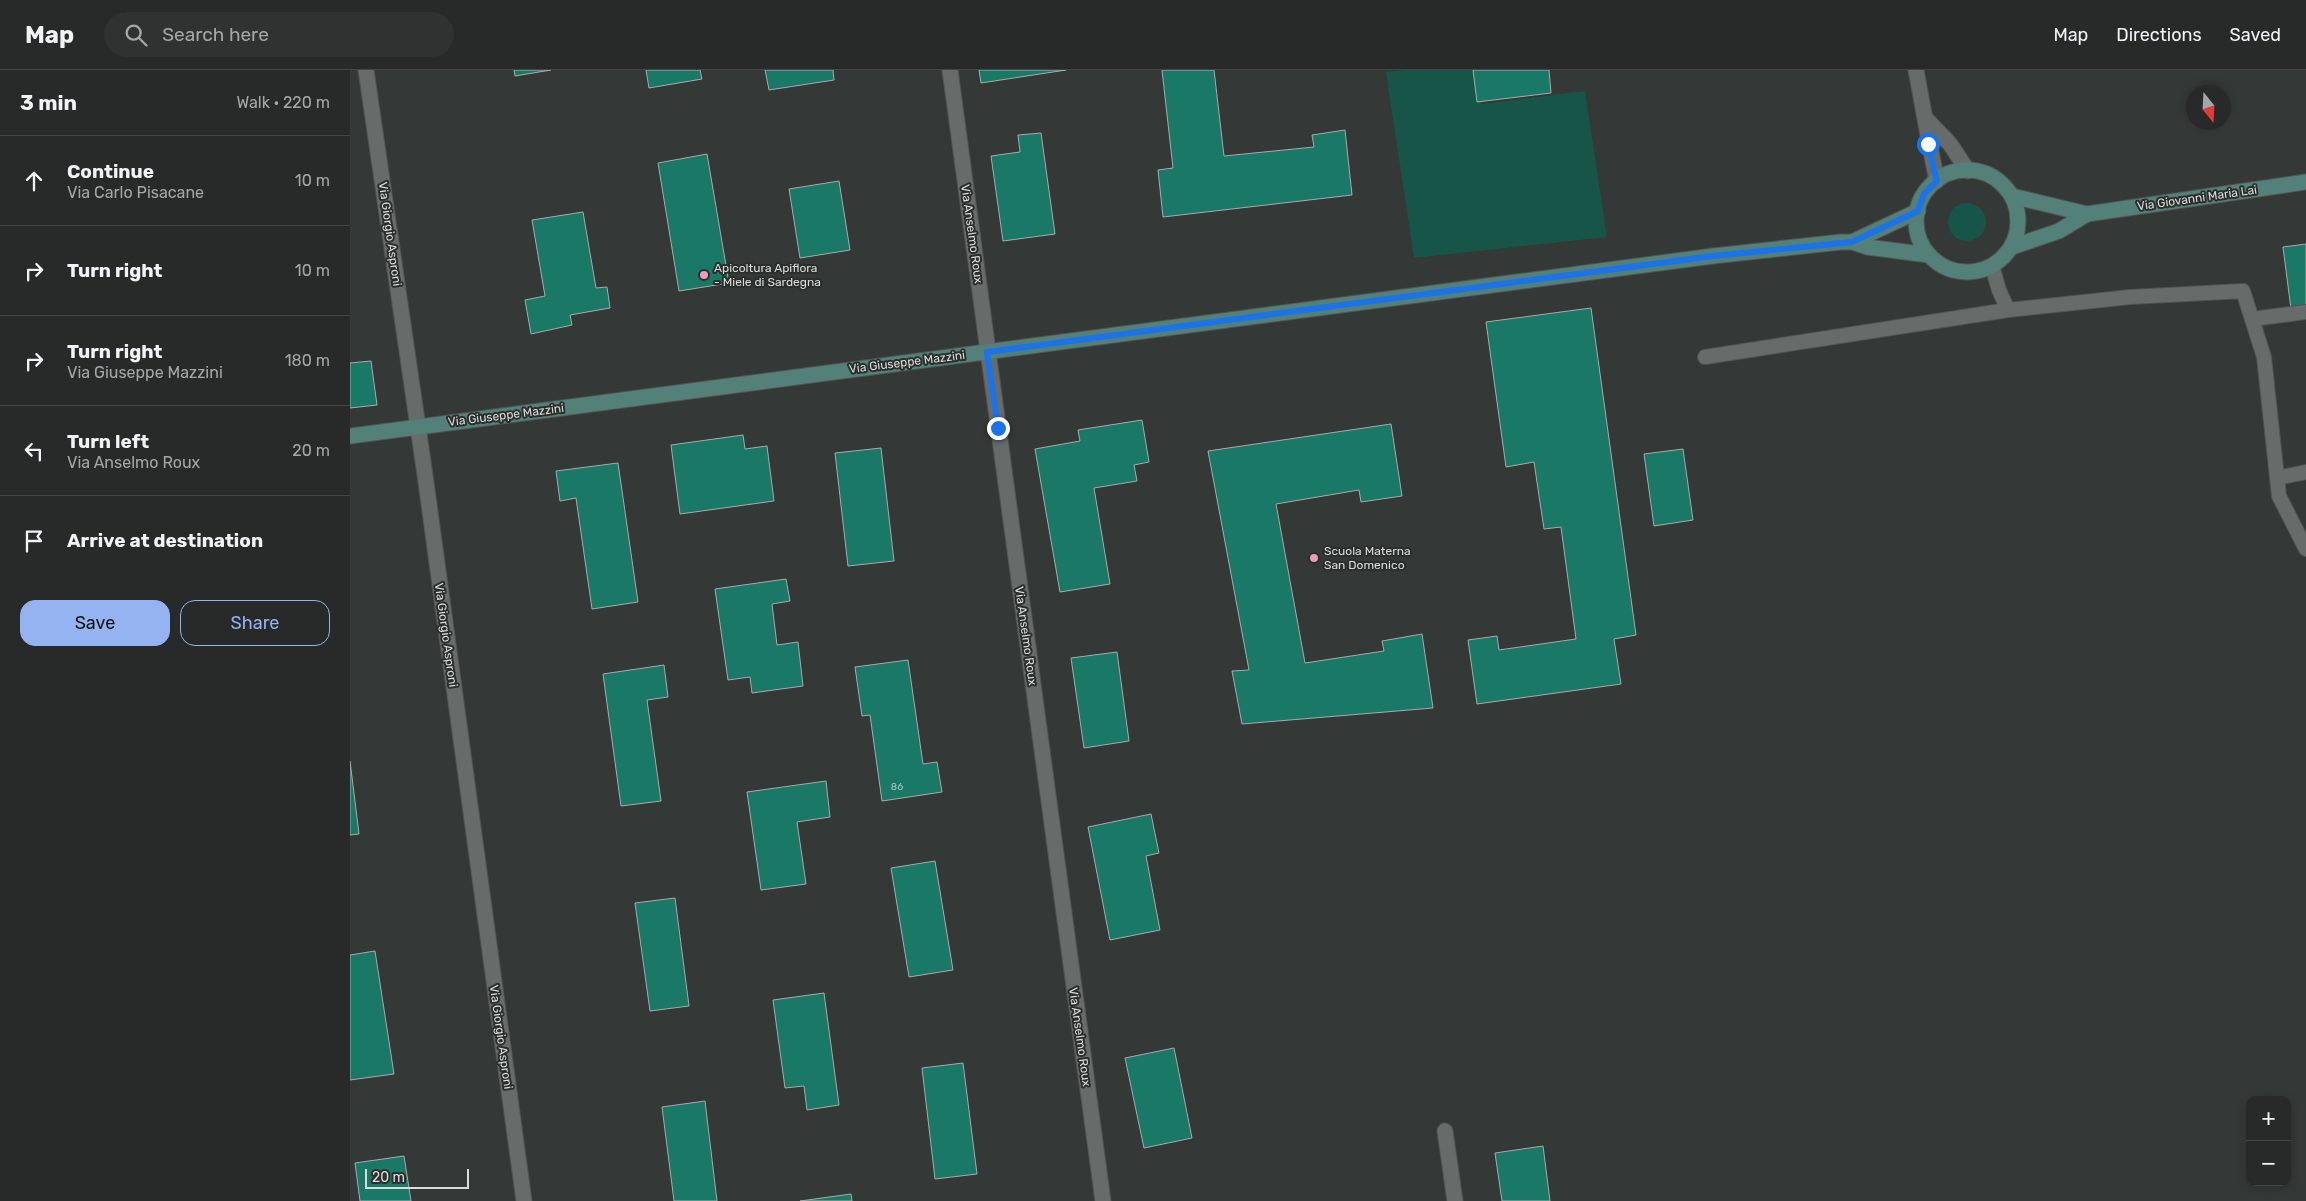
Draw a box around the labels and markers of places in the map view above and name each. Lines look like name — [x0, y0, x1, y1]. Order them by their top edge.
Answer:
place label: Apicoltura Apiflora - Miele di Sardegna — [714, 261, 821, 289]
marker: Apicoltura Apiflora - Miele di Sardegna — [698, 269, 710, 281]
place label: Scuola Materna San Domenico — [1324, 544, 1411, 572]
marker: Scuola Materna San Domenico — [1308, 552, 1320, 564]

